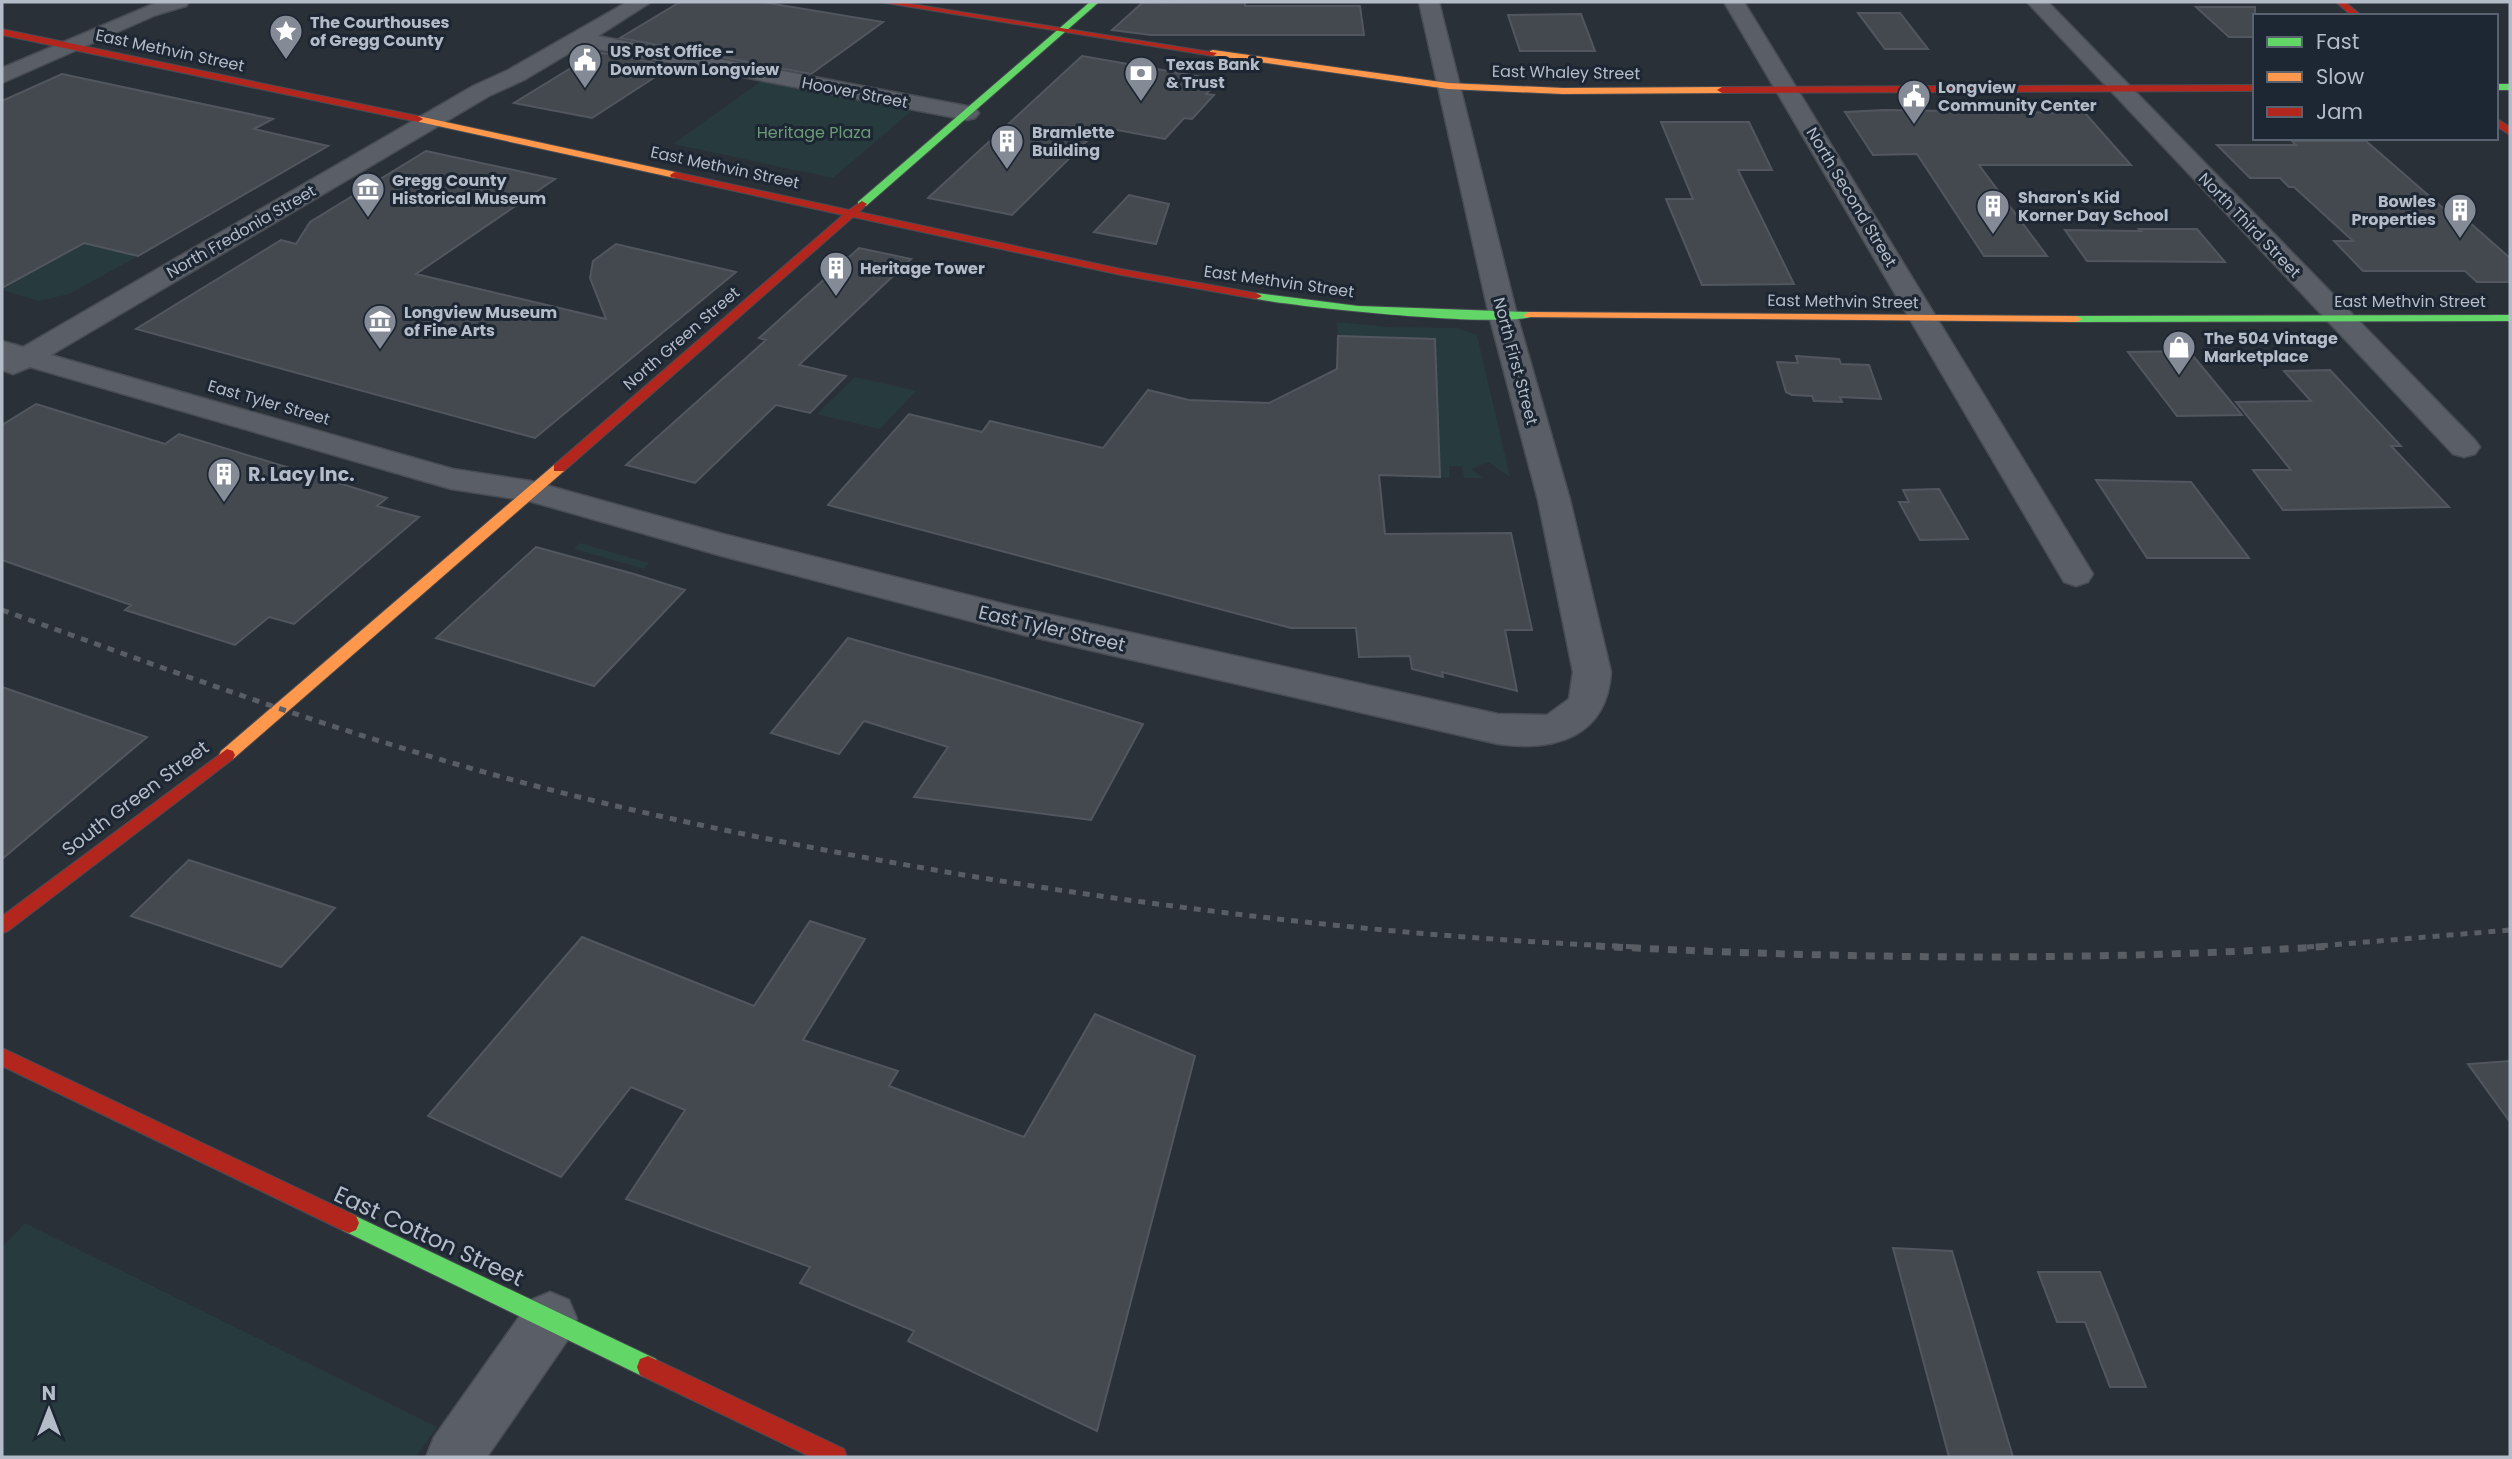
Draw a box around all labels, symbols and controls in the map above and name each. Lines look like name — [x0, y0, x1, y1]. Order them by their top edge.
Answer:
place label: The Courthouses of Gregg County — [310, 11, 450, 52]
place icon: The Courthouses of Gregg County — [267, 12, 305, 61]
legend — [2253, 14, 2498, 140]
street label: East Methvin Street — [93, 23, 247, 78]
text: Fast — [2316, 27, 2359, 56]
place label: US Post Office - Downtown Longview — [610, 40, 779, 81]
public building icon: US Post Office - Downtown Longview — [566, 41, 604, 90]
place label: Texas Bank & Trust — [1166, 53, 1260, 94]
bank icon: Texas Bank & Trust — [1122, 54, 1160, 103]
street label: East Whaley Street — [1492, 60, 1640, 85]
text: Slow — [2316, 62, 2364, 91]
street label: Hoover Street — [800, 71, 910, 114]
place label: Longview Community Center — [1938, 76, 2097, 117]
public building icon: Longview Community Center — [1895, 77, 1933, 126]
text: Jam — [2316, 97, 2363, 126]
park label: Heritage Plaza — [757, 121, 871, 144]
place label: Bramlette Building — [1032, 121, 1115, 162]
building icon: Bramlette Building — [988, 122, 1026, 171]
street label: North Second Street — [1801, 123, 1903, 272]
street label: East Methvin Street — [648, 140, 802, 195]
street label: North Third Street — [2193, 168, 2306, 283]
place label: Gregg County Historical Museum — [392, 169, 546, 210]
museum icon: Gregg County Historical Museum — [349, 170, 387, 219]
street label: North Fredonia Street — [162, 179, 320, 284]
place label: Sharon's Kid Korner Day School — [2018, 186, 2168, 227]
building icon: Sharon's Kid Korner Day School — [1974, 187, 2012, 236]
place label: Bowles Properties — [2351, 190, 2436, 231]
building icon: Bowles Properties — [2441, 191, 2479, 240]
building icon: Heritage Tower — [817, 249, 855, 298]
place label: Heritage Tower — [860, 257, 985, 280]
street label: East Methvin Street — [1202, 260, 1356, 303]
street label: North Green Street — [618, 281, 745, 395]
street label: East Methvin Street — [1767, 289, 1919, 314]
street label: East Methvin Street — [2334, 290, 2486, 313]
street label: North First Street — [1487, 295, 1544, 428]
place label: Longview Museum of Fine Arts — [404, 301, 557, 342]
museum icon: Longview Museum of Fine Arts — [361, 302, 399, 351]
place label: The 504 Vintage Marketplace — [2204, 327, 2338, 368]
shop icon: The 504 Vintage Marketplace — [2160, 328, 2198, 377]
street label: East Tyler Street — [205, 374, 333, 431]
building icon: R. Lacy Inc. — [205, 455, 243, 504]
place label: R. Lacy Inc. — [248, 461, 355, 488]
street label: East Tyler Street — [976, 598, 1128, 658]
street label: South Green Street — [56, 734, 215, 863]
street label: East Cotton Street — [329, 1178, 529, 1294]
north arrow — [14, 1375, 84, 1445]
text: N — [42, 1380, 56, 1407]

